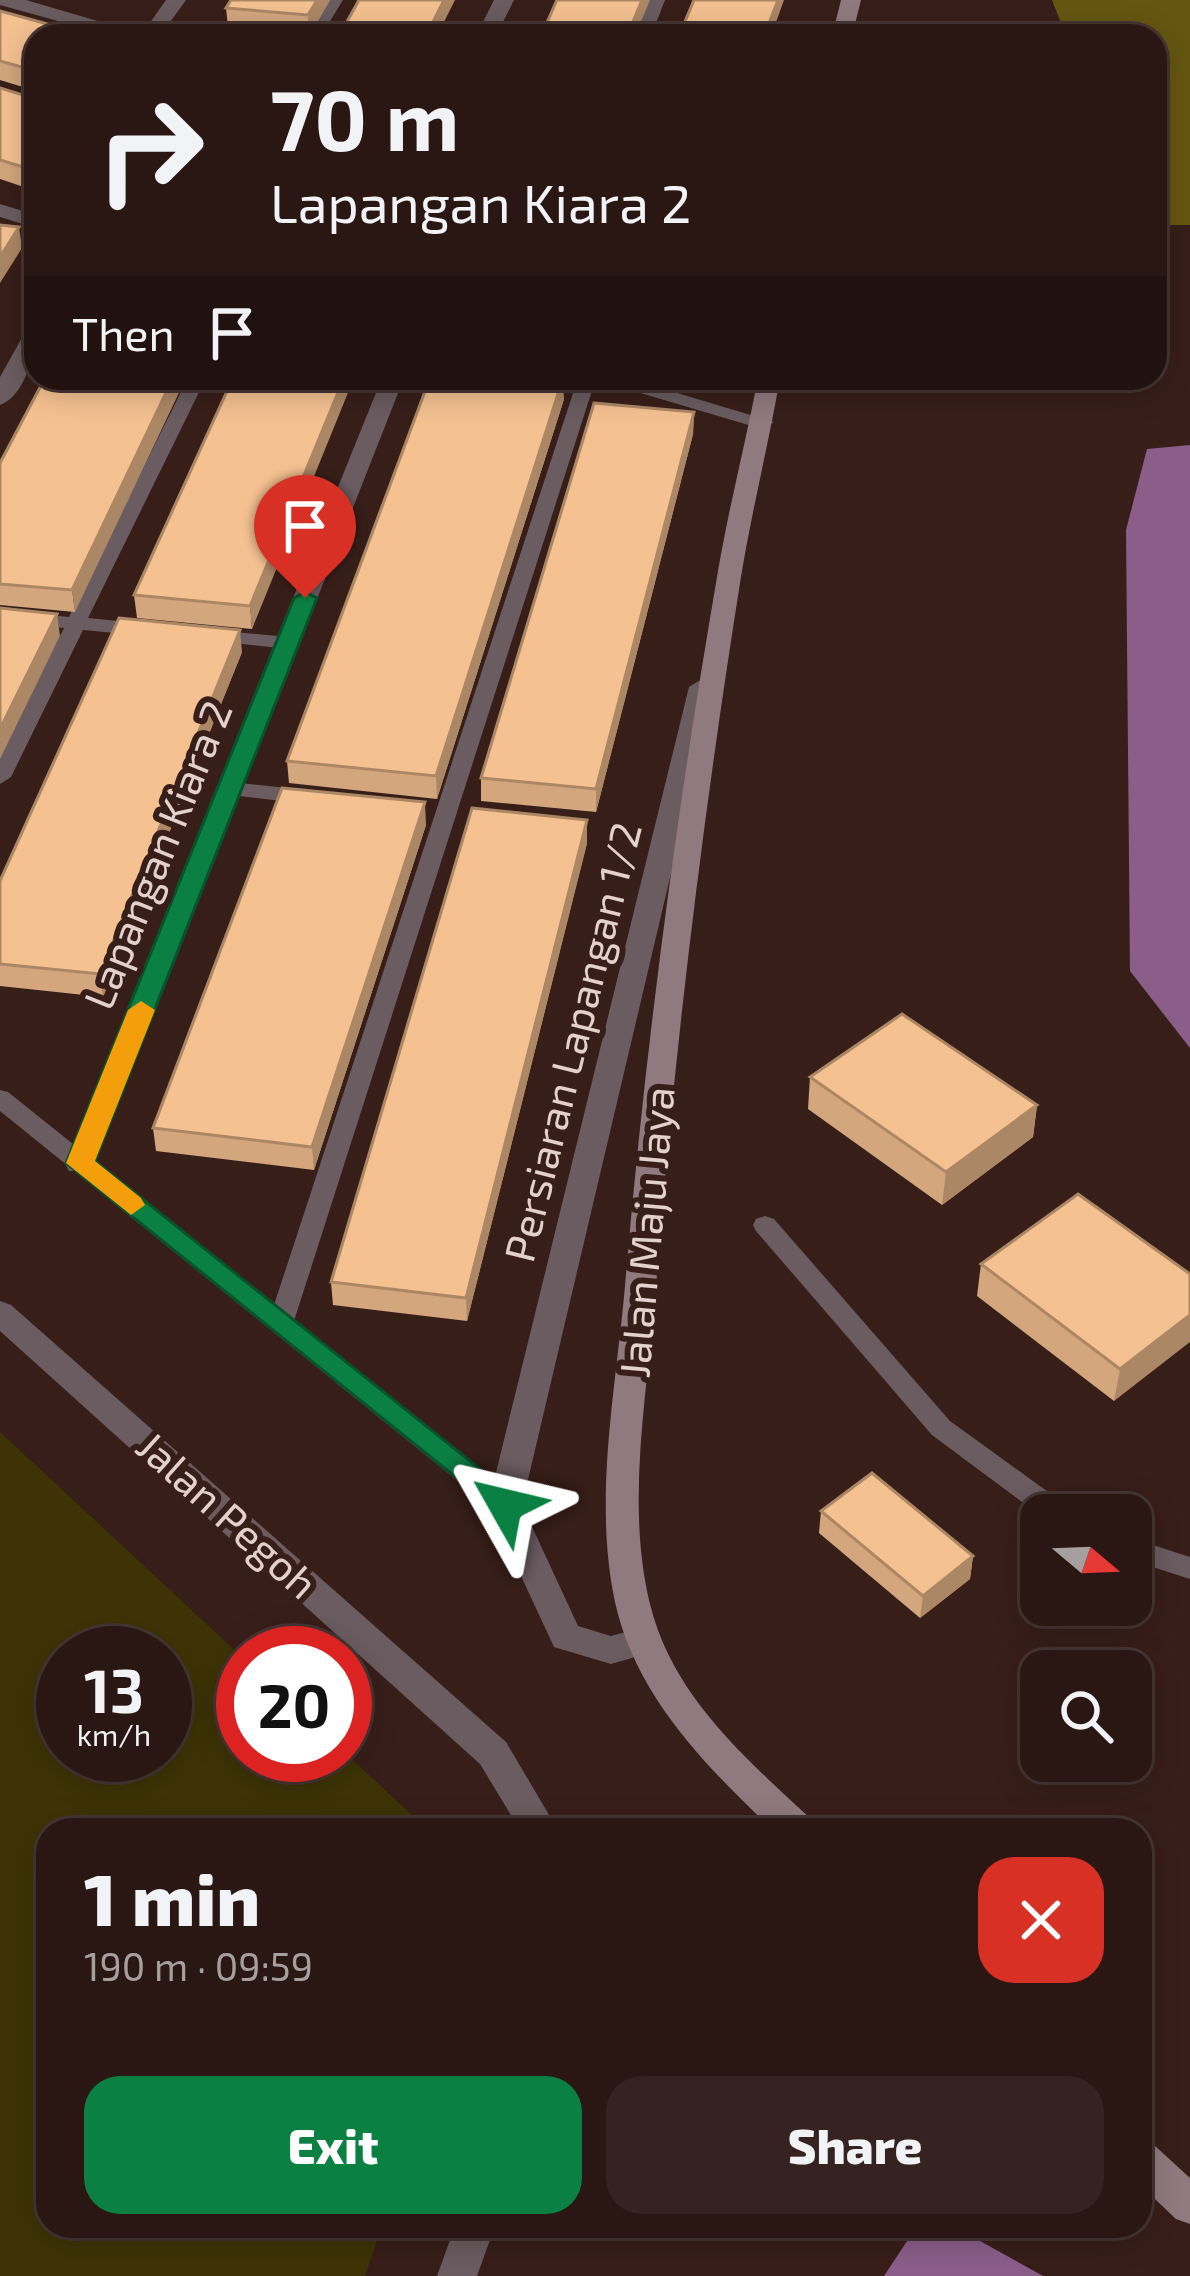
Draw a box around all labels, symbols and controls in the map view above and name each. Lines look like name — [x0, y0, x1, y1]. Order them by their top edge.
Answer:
text: 70 m — [270, 67, 460, 168]
icon: right — [72, 72, 228, 228]
text: Lapangan Kiara 2 — [270, 169, 691, 234]
icon: arrive — [199, 300, 265, 366]
text: Then — [72, 306, 175, 360]
pin — [254, 475, 356, 598]
icon: arrive — [272, 493, 338, 559]
street label: Lapangan Kiara 2 — [72, 693, 241, 1016]
street label: Persiaran Lapangan 1/2 — [492, 817, 650, 1266]
street label: Jalan Maju Jaya — [607, 1084, 684, 1379]
street label: Jalan Pegoh — [128, 1420, 329, 1607]
position arrow — [442, 1442, 568, 1568]
north arrow — [1020, 1494, 1152, 1626]
map controls — [1020, 1494, 1152, 1782]
speed limit sign: 20 — [216, 1626, 372, 1782]
button: search — [1020, 1650, 1152, 1782]
text: 13 — [84, 1653, 144, 1725]
text: km/h — [77, 1716, 151, 1752]
text: 1 min — [84, 1854, 260, 1940]
button: close — [978, 1857, 1104, 1983]
text: 190 m · 09:59 — [84, 1942, 313, 1989]
button: Exit — [84, 2076, 582, 2214]
button: Share — [606, 2076, 1104, 2214]

